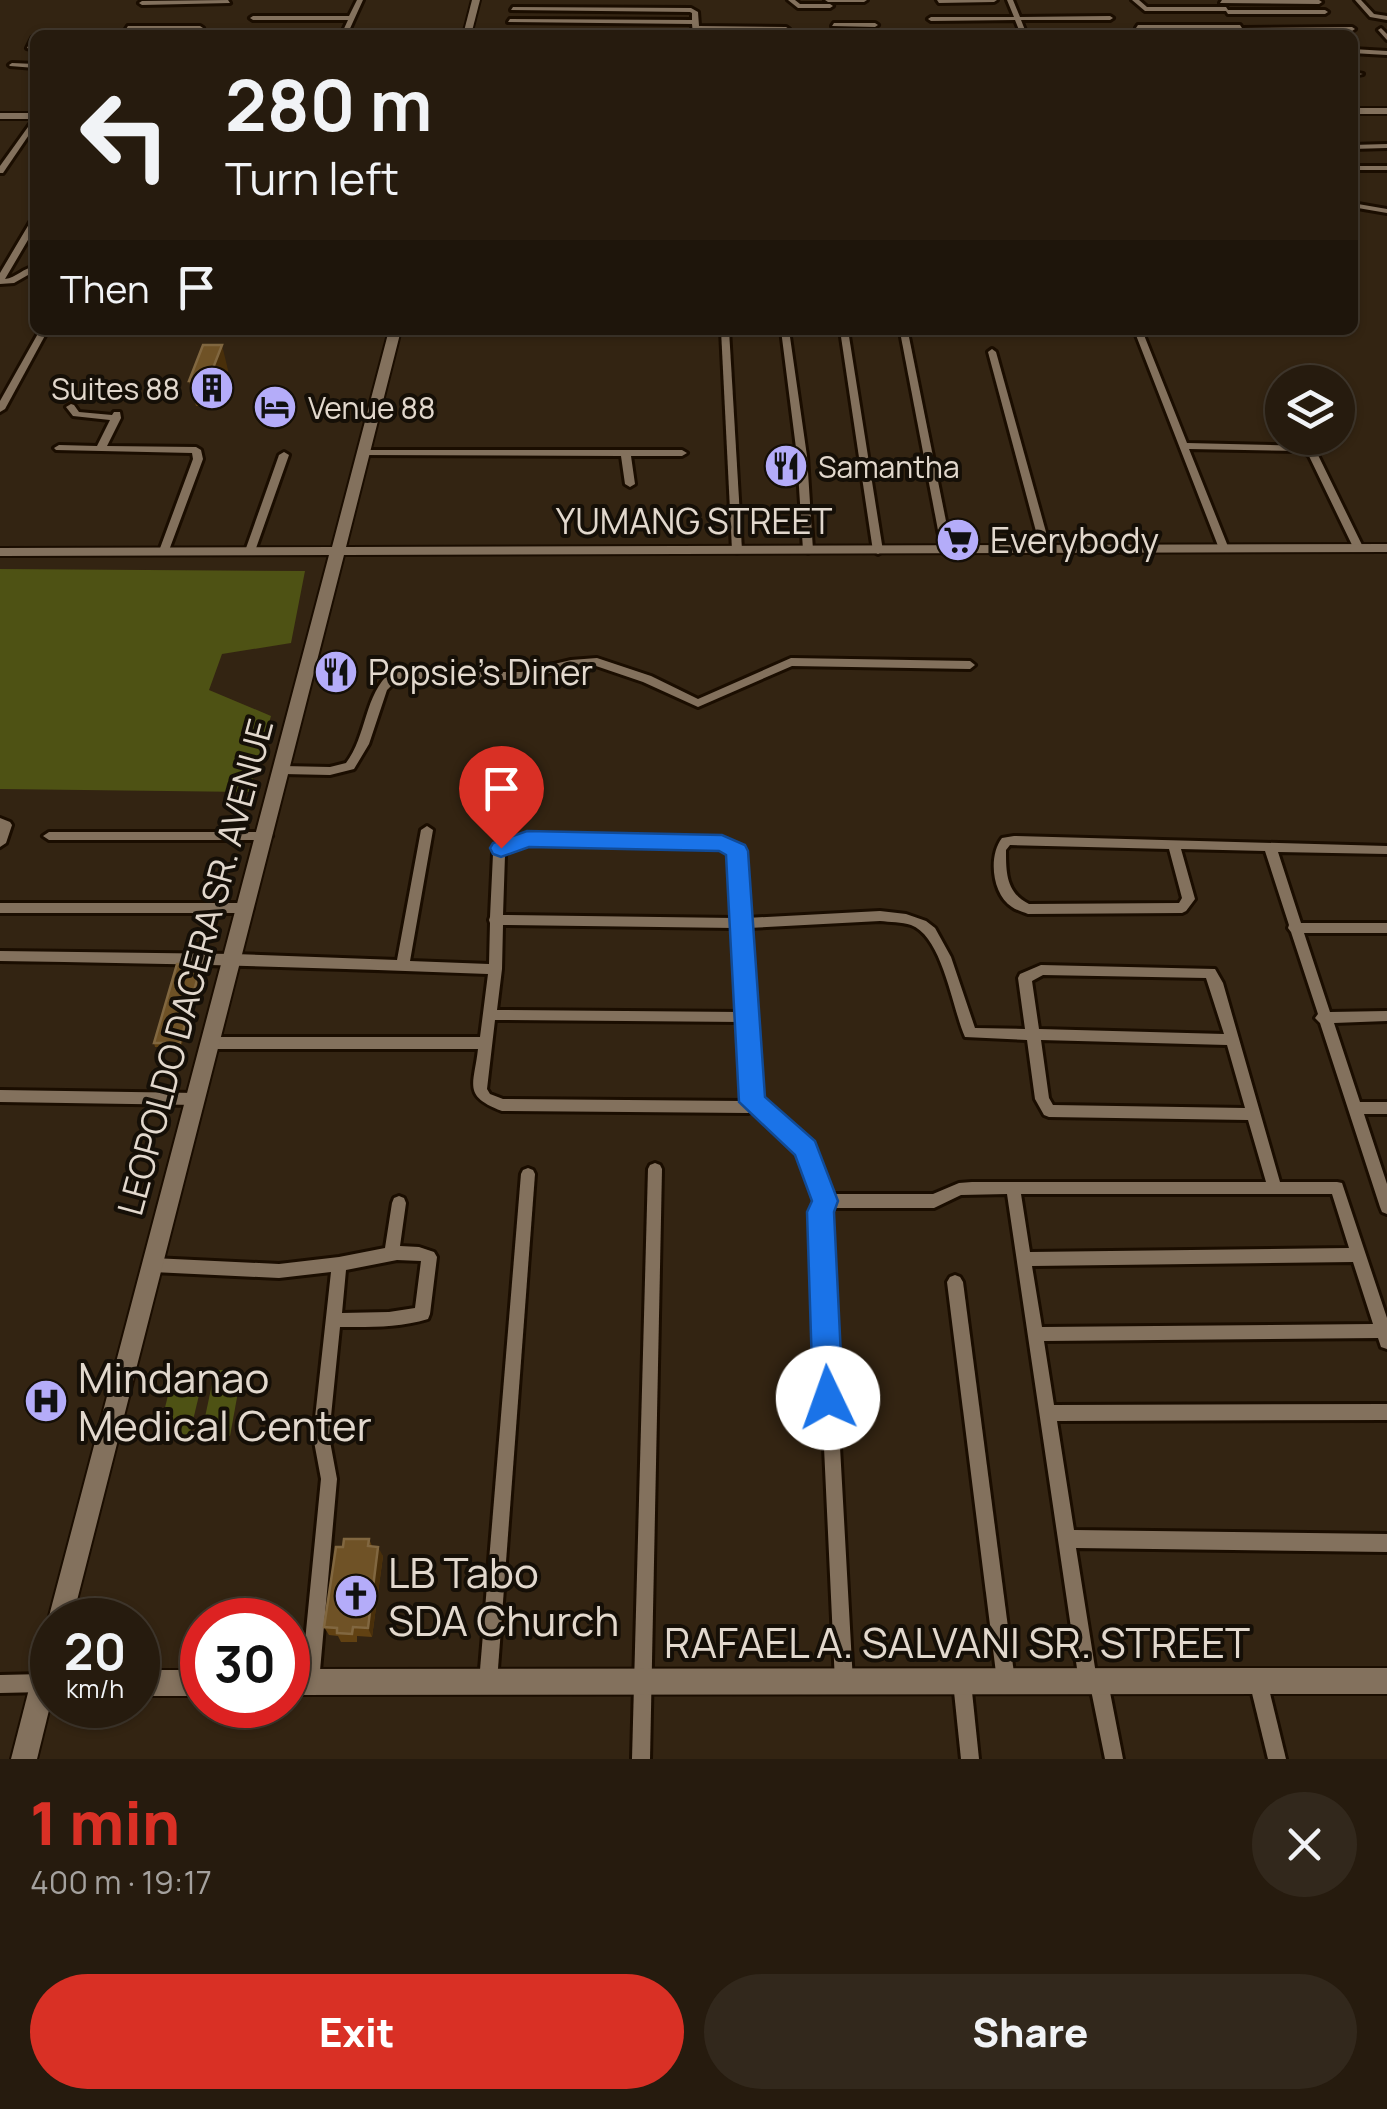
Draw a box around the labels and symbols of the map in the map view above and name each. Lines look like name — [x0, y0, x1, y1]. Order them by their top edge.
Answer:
building icon: Suites 88 — [189, 365, 235, 411]
place label: Suites 88 — [51, 368, 180, 409]
hotel icon: Venue 88 — [252, 384, 298, 430]
place label: Venue 88 — [308, 387, 435, 428]
restaurant icon: Samantha — [763, 443, 809, 489]
place label: Samantha — [818, 446, 960, 487]
street label: YUMANG STREET — [556, 497, 832, 545]
place label: Everybody — [990, 516, 1159, 564]
supermarket icon: Everybody — [935, 517, 981, 563]
place label: Popsie's Diner — [368, 648, 593, 696]
restaurant icon: Popsie's Diner — [313, 649, 359, 695]
street label: LEOPOLDO DACERA SR. AVENUE — [106, 714, 284, 1220]
pin — [459, 746, 544, 849]
position arrow — [776, 1346, 880, 1450]
place label: Mindanao Medical Center — [78, 1348, 372, 1454]
hospital icon: Mindanao Medical Center — [23, 1378, 69, 1424]
place label: LB Tabo SDA Church — [388, 1543, 619, 1649]
church icon: LB Tabo SDA Church — [333, 1573, 379, 1619]
speed limit sign: 30 — [180, 1598, 310, 1728]
street label: RAFAEL A. SALVANI SR. STREET — [664, 1613, 1250, 1671]

